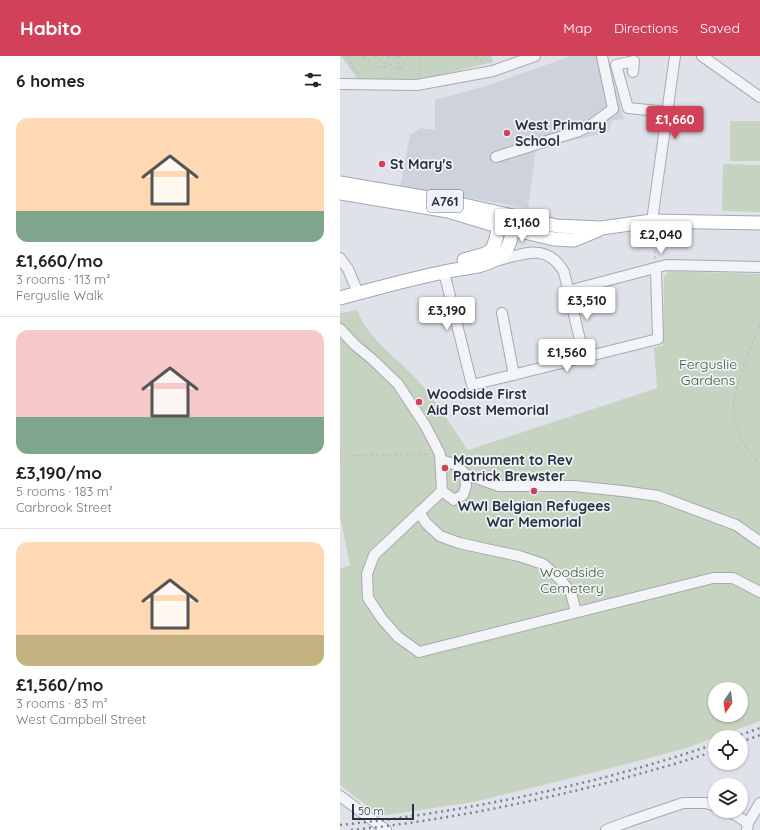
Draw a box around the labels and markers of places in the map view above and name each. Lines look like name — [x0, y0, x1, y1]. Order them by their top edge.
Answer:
pin: £1,660 — [642, 106, 708, 140]
place label: West Primary School — [515, 116, 606, 150]
marker: West Primary School — [502, 128, 512, 138]
place label: St Mary's — [390, 155, 453, 173]
marker: St Mary's — [377, 159, 387, 169]
pin: £1,160 — [489, 209, 555, 243]
pin: £2,040 — [628, 221, 694, 255]
pin: £3,510 — [554, 287, 620, 321]
pin: £3,190 — [414, 297, 480, 331]
pin: £1,560 — [534, 339, 600, 373]
place label: Woodside First Aid Post Memorial — [427, 385, 549, 419]
marker: Woodside First Aid Post Memorial — [414, 397, 424, 407]
place label: Monument to Rev Patrick Brewster — [453, 451, 573, 485]
marker: Monument to Rev Patrick Brewster — [440, 463, 450, 473]
marker: WWI Belgian Refugees War Memorial — [529, 486, 539, 496]
place label: WWI Belgian Refugees War Memorial — [458, 497, 610, 531]

